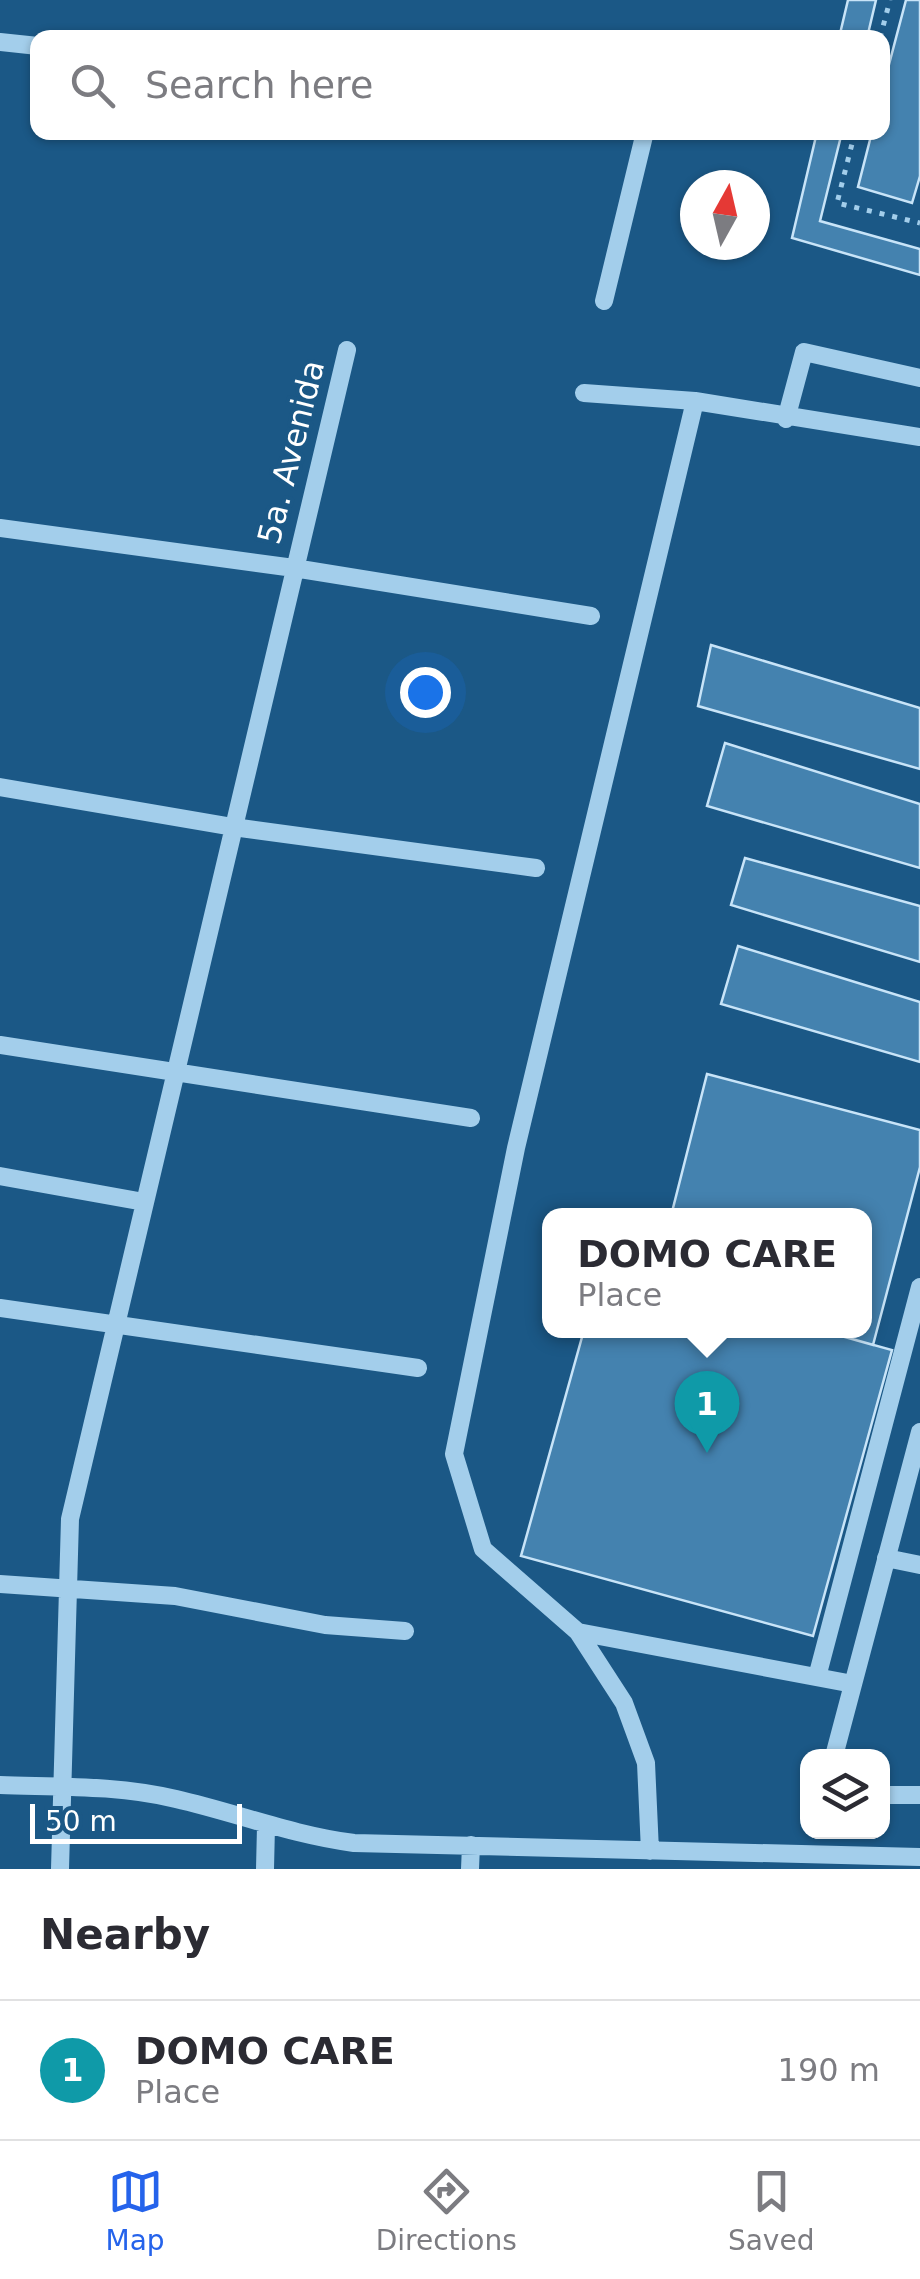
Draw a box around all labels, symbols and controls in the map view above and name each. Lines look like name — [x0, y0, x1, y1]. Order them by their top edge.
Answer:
search box — [30, 30, 890, 140]
icon: search — [65, 58, 120, 113]
text: Search here — [145, 63, 373, 107]
north arrow — [680, 170, 770, 260]
street label: 5a. Avenida — [250, 356, 332, 548]
your location — [400, 667, 451, 718]
popup — [542, 1208, 872, 1338]
text: DOMO CARE — [577, 1232, 837, 1276]
text: Place — [577, 1276, 662, 1314]
pin: 1 — [674, 1370, 740, 1453]
map controls — [800, 1749, 890, 1839]
button: layers — [800, 1749, 890, 1839]
scale bar — [30, 1799, 242, 1844]
text: 50 m — [45, 1805, 117, 1838]
text: Nearby — [40, 1910, 210, 1959]
text: DOMO CARE — [135, 2029, 395, 2073]
text: 1 — [61, 2051, 84, 2089]
text: 190 m — [778, 2051, 880, 2089]
text: Place — [135, 2073, 220, 2111]
tab: Map — [106, 2164, 165, 2257]
tab: Directions — [376, 2164, 517, 2257]
tab: Saved — [728, 2164, 814, 2257]

